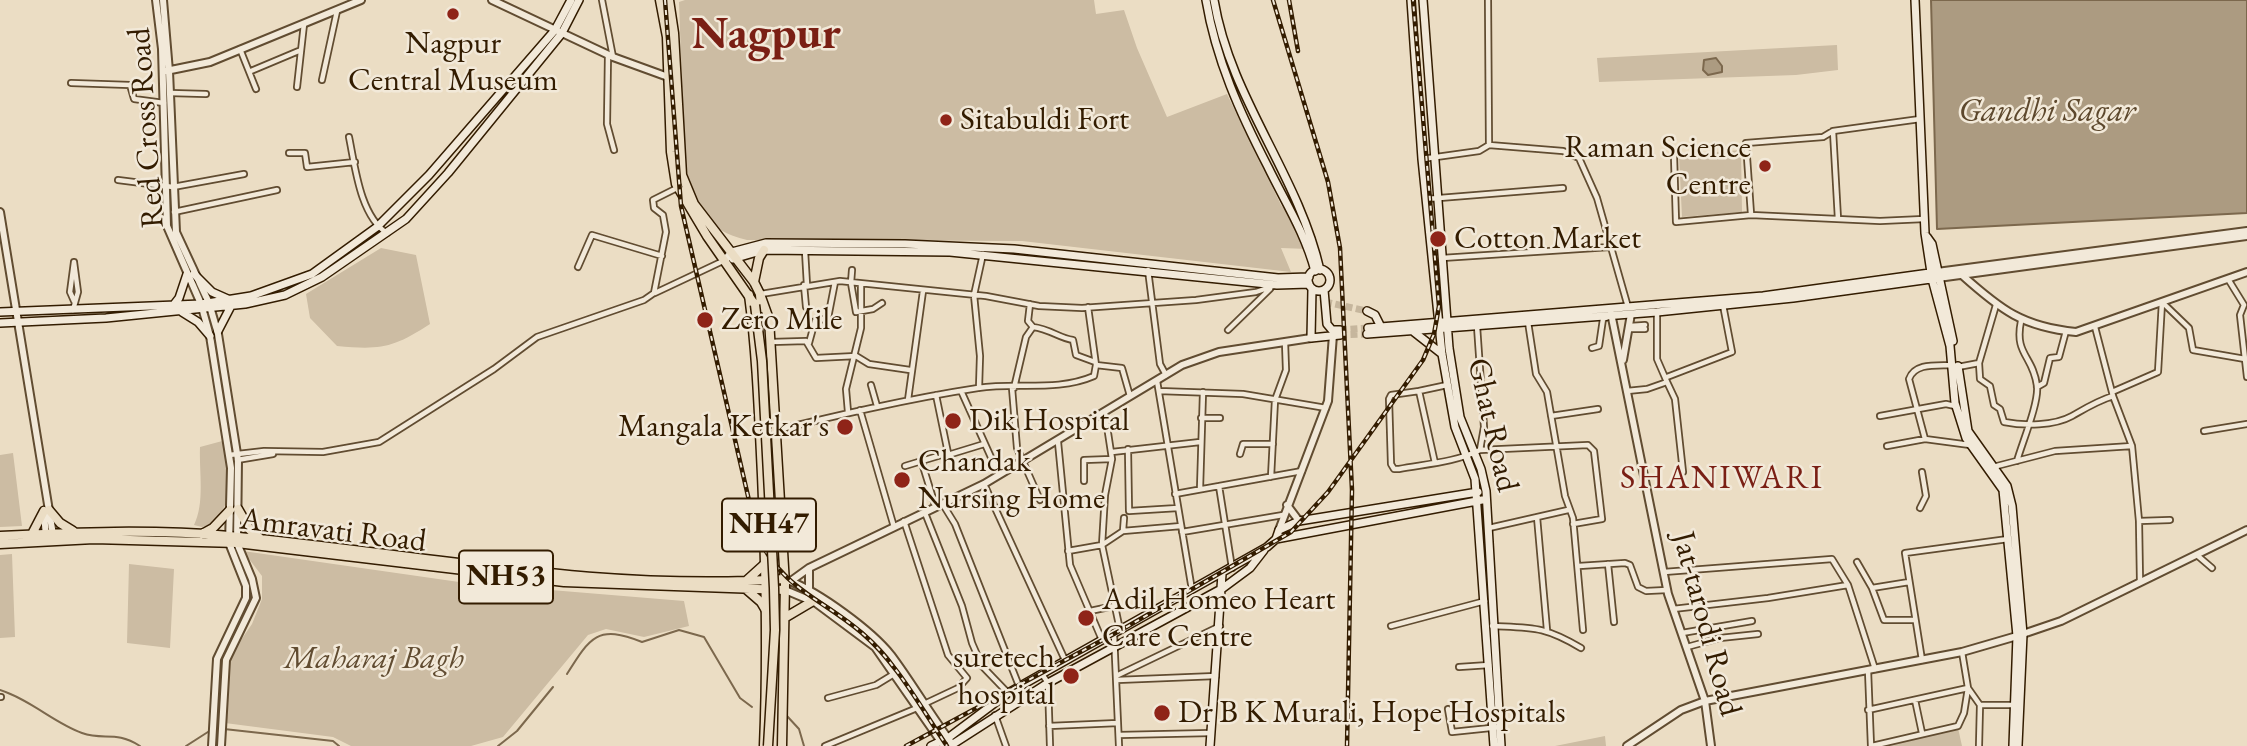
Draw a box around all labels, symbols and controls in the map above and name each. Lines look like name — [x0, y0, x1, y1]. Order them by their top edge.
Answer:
marker: Nagpur Central Museum — [445, 6, 461, 22]
district label: Nagpur — [691, 7, 841, 63]
place label: Nagpur Central Museum — [348, 25, 558, 100]
street label: Red Cross Road — [121, 26, 173, 230]
water label: Gandhi Sagar — [1958, 92, 2136, 132]
place label: Sitabuldi Fort — [960, 101, 1129, 139]
marker: Sitabuldi Fort — [938, 112, 954, 128]
place label: Raman Science Centre — [1564, 129, 1751, 204]
marker: Raman Science Centre — [1757, 158, 1773, 174]
place label: Cotton Market — [1454, 220, 1641, 258]
marker: Cotton Market — [1428, 229, 1448, 249]
place label: Zero Mile — [721, 301, 843, 339]
marker: Zero Mile — [695, 310, 715, 330]
street label: Ghat Road — [1458, 354, 1526, 496]
place label: Dik Hospital — [969, 402, 1129, 440]
place label: Mangala Ketkar's — [618, 408, 829, 446]
marker: Dik Hospital — [943, 411, 963, 431]
marker: Mangala Ketkar's — [835, 417, 855, 437]
place label: Chandak Nursing Home — [918, 443, 1105, 518]
district label: SHANIWARI — [1621, 459, 1823, 499]
marker: Chandak Nursing Home — [892, 470, 912, 490]
road number: NH47 — [722, 498, 816, 552]
street label: Amravati Road — [238, 501, 428, 561]
street label: Jat-tarodi Road — [1663, 528, 1749, 720]
road number: NH53 — [459, 550, 553, 604]
place label: Adil Homeo Heart Care Centre — [1102, 581, 1335, 656]
marker: Adil Homeo Heart Care Centre — [1076, 608, 1096, 628]
place label: suretech hospital — [953, 639, 1055, 714]
park label: Maharaj Bagh — [284, 640, 464, 678]
marker: suretech hospital — [1061, 666, 1081, 686]
place label: Dr B K Murali, Hope Hospitals — [1178, 694, 1566, 732]
marker: Dr B K Murali, Hope Hospitals — [1152, 703, 1172, 723]

